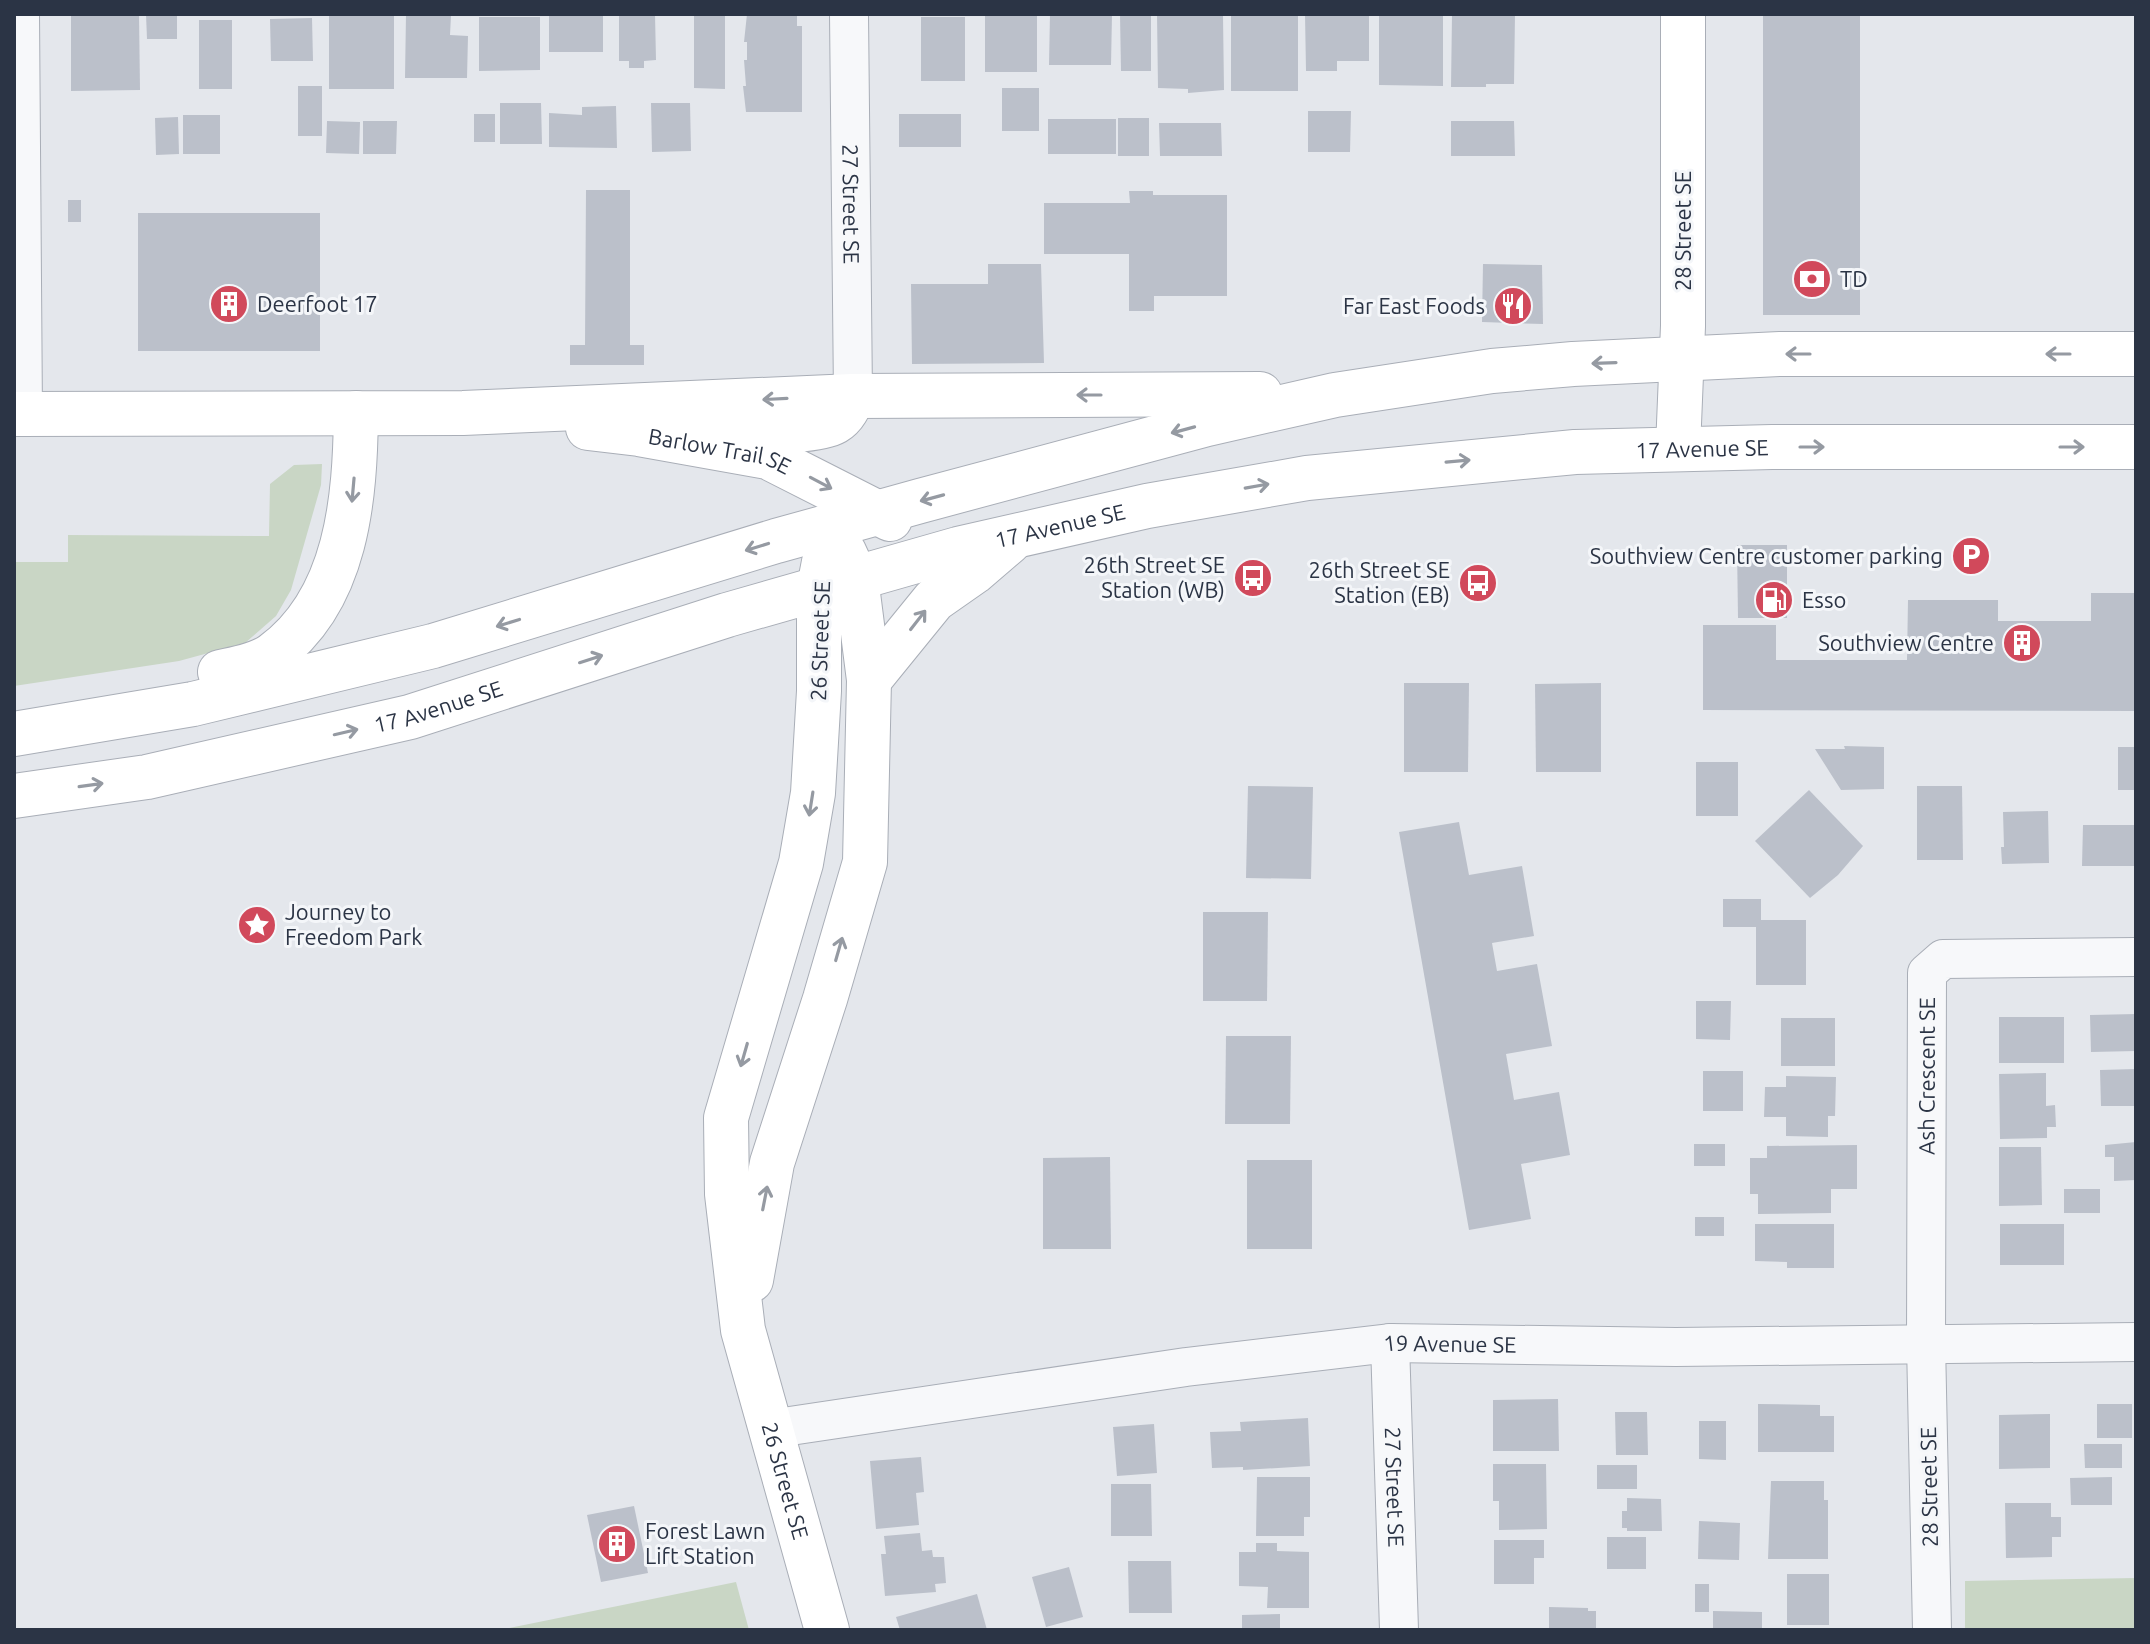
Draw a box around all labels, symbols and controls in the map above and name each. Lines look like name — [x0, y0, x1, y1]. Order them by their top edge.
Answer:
street label: 27 Street SE — [838, 144, 865, 264]
street label: 28 Street SE — [1670, 171, 1695, 291]
bank icon: TD — [1791, 258, 1833, 300]
place label: TD — [1840, 266, 1868, 291]
building icon: Deerfoot 17 — [208, 283, 250, 325]
restaurant icon: Far East Foods — [1492, 285, 1534, 327]
place label: Deerfoot 17 — [257, 291, 378, 316]
place label: Far East Foods — [1343, 293, 1485, 318]
one-way arrow — [1785, 346, 1812, 362]
one-way arrow — [2045, 346, 2072, 362]
one-way arrow — [1591, 355, 1618, 370]
one-way arrow — [1076, 387, 1103, 402]
one-way arrow — [762, 391, 789, 406]
street label: Barlow Trail SE — [647, 423, 796, 479]
one-way arrow — [1170, 424, 1196, 439]
street label: 17 Avenue SE — [1635, 434, 1769, 462]
one-way arrow — [1798, 439, 1825, 455]
one-way arrow — [2058, 439, 2085, 455]
one-way arrow — [1444, 454, 1471, 469]
one-way arrow — [345, 476, 360, 503]
one-way arrow — [808, 476, 832, 492]
one-way arrow — [1244, 478, 1270, 493]
one-way arrow — [919, 491, 945, 506]
street label: 17 Avenue SE — [992, 498, 1128, 552]
parking icon: Southview Centre customer parking — [1950, 535, 1992, 577]
one-way arrow — [744, 540, 770, 555]
place label: Southview Centre customer parking — [1590, 543, 1943, 568]
place label: 26th Street SE Station (WB) — [1084, 552, 1225, 603]
bus stop icon: 26th Street SE Station (WB) — [1232, 557, 1274, 599]
place label: 26th Street SE Station (EB) — [1309, 557, 1450, 608]
bus stop icon: 26th Street SE Station (EB) — [1457, 562, 1499, 604]
fuel station icon: Esso — [1753, 579, 1795, 621]
street label: 26 Street SE — [805, 580, 834, 701]
place label: Esso — [1802, 587, 1846, 612]
one-way arrow — [909, 610, 926, 631]
one-way arrow — [495, 616, 521, 631]
building icon: Southview Centre — [2001, 622, 2043, 664]
place label: Southview Centre — [1818, 630, 1994, 655]
one-way arrow — [578, 651, 603, 665]
street label: 17 Avenue SE — [371, 675, 505, 737]
one-way arrow — [332, 724, 358, 739]
one-way arrow — [78, 777, 103, 792]
one-way arrow — [803, 790, 818, 816]
place label: Journey to Freedom Park — [285, 899, 422, 949]
place icon: Journey to Freedom Park — [236, 904, 278, 946]
one-way arrow — [833, 936, 848, 962]
street label: Ash Crescent SE — [1914, 997, 1939, 1155]
one-way arrow — [736, 1041, 751, 1067]
one-way arrow — [759, 1185, 774, 1211]
street label: 19 Avenue SE — [1382, 1329, 1517, 1357]
street label: 26 Street SE — [757, 1419, 814, 1542]
street label: 27 Street SE — [1381, 1426, 1409, 1547]
street label: 28 Street SE — [1915, 1427, 1942, 1547]
place label: Forest Lawn Lift Station — [645, 1518, 765, 1568]
building icon: Forest Lawn Lift Station — [596, 1523, 638, 1565]

